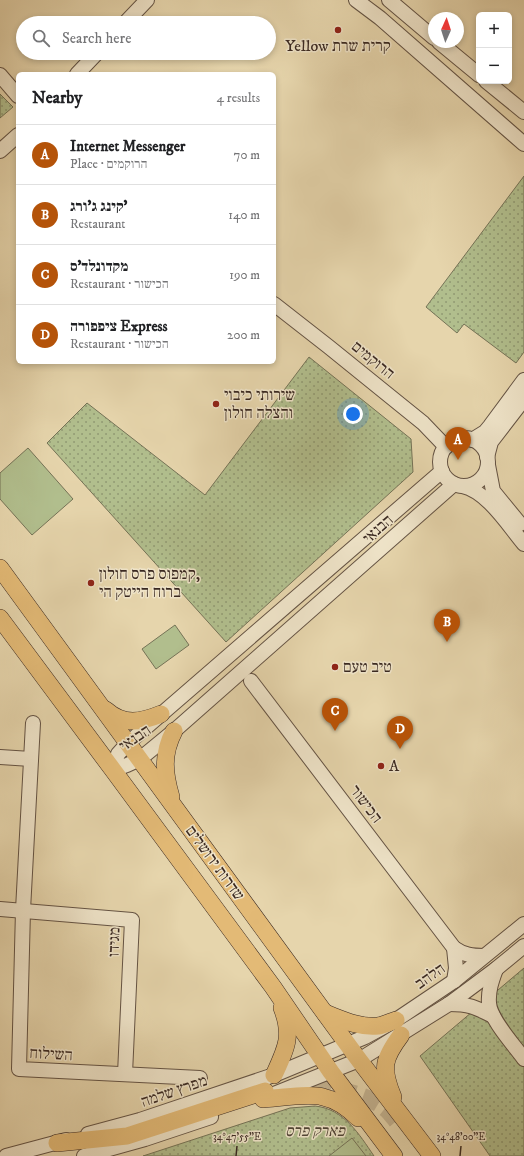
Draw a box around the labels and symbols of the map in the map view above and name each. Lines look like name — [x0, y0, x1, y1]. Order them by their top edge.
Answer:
north arrow — [428, 12, 464, 48]
marker: Yellow קרית שרת — [333, 25, 343, 35]
place label: Yellow קרית שרת — [285, 36, 391, 56]
street label: הרוקמים — [347, 336, 399, 384]
place label: שירותי כיבוי והצלה חולון — [224, 385, 295, 423]
marker: שירותי כיבוי והצלה חולון — [211, 399, 221, 409]
your location — [343, 404, 363, 424]
pin: A — [445, 427, 471, 460]
street label: הבנאי — [359, 510, 397, 548]
place label: קמפוס פרס חולון, ברוח הייטק הי — [99, 564, 200, 602]
marker: קמפוס פרס חולון, ברוח הייטק הי — [86, 578, 96, 588]
pin: B — [434, 609, 460, 642]
place label: טיב טעם — [343, 657, 392, 677]
marker: טיב טעם — [330, 662, 340, 672]
pin: C — [322, 698, 348, 731]
pin: D — [387, 716, 413, 749]
street label: הבנאי — [115, 720, 155, 756]
place label: A — [389, 756, 400, 776]
marker: A — [376, 761, 386, 771]
street label: הכישור — [345, 781, 387, 827]
street label: שדרות ירושלים — [181, 822, 249, 905]
street label: מגידו — [103, 927, 125, 957]
street label: הלהב — [411, 959, 449, 993]
street label: השילוח — [29, 1043, 73, 1065]
street label: מפרץ שלמה — [138, 1070, 210, 1112]
park label: פארק פרס — [285, 1121, 346, 1141]
text: 34°47'55"E — [213, 1131, 261, 1143]
text: 34°48'00"E — [437, 1131, 485, 1143]

